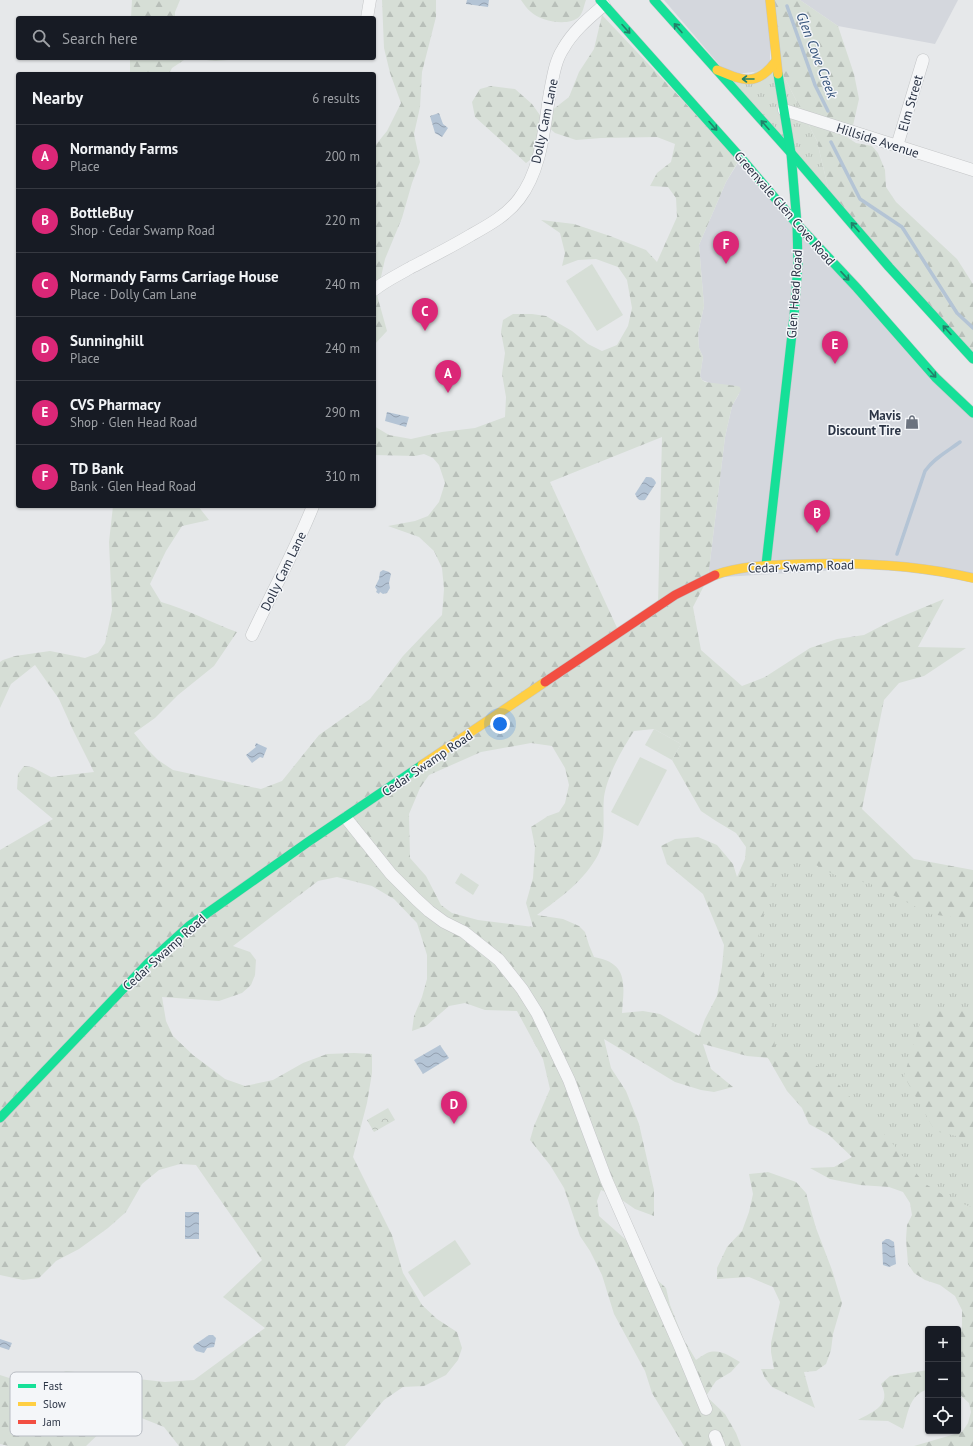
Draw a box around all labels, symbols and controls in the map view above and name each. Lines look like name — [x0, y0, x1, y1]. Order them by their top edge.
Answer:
water label: Glen Cove Creek — [792, 10, 842, 101]
search box — [16, 16, 376, 60]
one-way arrow — [673, 23, 683, 33]
one-way arrow — [621, 24, 631, 34]
icon: search — [30, 27, 52, 49]
text: Search here — [62, 29, 138, 48]
street label: Elm Street — [894, 72, 927, 133]
one-way arrow — [742, 75, 755, 83]
street label: Dolly Cam Lane — [527, 77, 562, 165]
text: Nearby — [32, 87, 83, 109]
text: 6 results — [312, 90, 360, 107]
street label: Hillside Avenue — [834, 119, 921, 162]
one-way arrow — [761, 120, 770, 130]
one-way arrow — [708, 121, 718, 131]
text: Normandy Farms — [70, 139, 178, 158]
text: A — [41, 148, 49, 165]
text: 200 m — [325, 148, 360, 165]
street label: Greenvale Glen Cove Road — [730, 148, 839, 269]
text: Place — [70, 158, 100, 175]
text: BottleBuy — [70, 203, 133, 222]
text: B — [41, 212, 49, 229]
text: 220 m — [325, 212, 360, 229]
text: Shop · Cedar Swamp Road — [70, 222, 215, 239]
one-way arrow — [850, 222, 859, 232]
pin: F — [713, 231, 739, 264]
street label: Glen Head Road — [783, 249, 806, 339]
text: Normandy Farms Carriage House — [70, 267, 279, 286]
one-way arrow — [840, 271, 850, 281]
text: C — [41, 276, 49, 293]
text: 240 m — [325, 276, 360, 293]
text: Place · Dolly Cam Lane — [70, 286, 197, 303]
pin: C — [412, 298, 438, 331]
one-way arrow — [942, 325, 951, 335]
text: Sunninghill — [70, 331, 144, 350]
pin: E — [822, 331, 848, 364]
text: D — [41, 340, 49, 357]
text: 240 m — [325, 340, 360, 357]
text: Place — [70, 350, 100, 367]
pin: A — [435, 360, 461, 393]
one-way arrow — [927, 368, 936, 378]
text: CVS Pharmacy — [70, 395, 161, 414]
text: E — [42, 404, 48, 421]
text: 290 m — [325, 404, 360, 421]
place label: Mavis Discount Tire — [828, 407, 901, 439]
text: Shop · Glen Head Road — [70, 414, 197, 431]
shop icon: Mavis Discount Tire — [904, 414, 920, 430]
text: TD Bank — [70, 459, 124, 478]
text: F — [42, 468, 48, 485]
text: 310 m — [325, 468, 360, 485]
text: Bank · Glen Head Road — [70, 478, 196, 495]
pin: B — [804, 500, 830, 533]
street label: Dolly Cam Lane — [257, 529, 310, 614]
street label: Cedar Swamp Road — [748, 556, 854, 577]
your location — [490, 714, 510, 734]
street label: Cedar Swamp Road — [378, 727, 476, 800]
street label: Cedar Swamp Road — [119, 910, 210, 994]
pin: D — [441, 1091, 467, 1124]
map controls — [925, 1326, 961, 1434]
button: + — [925, 1326, 961, 1362]
button: − — [925, 1362, 961, 1398]
legend — [10, 1372, 142, 1436]
text: Fast — [43, 1379, 63, 1393]
text: Slow — [43, 1397, 66, 1411]
button: locate — [925, 1398, 961, 1434]
text: Jam — [42, 1415, 61, 1429]

